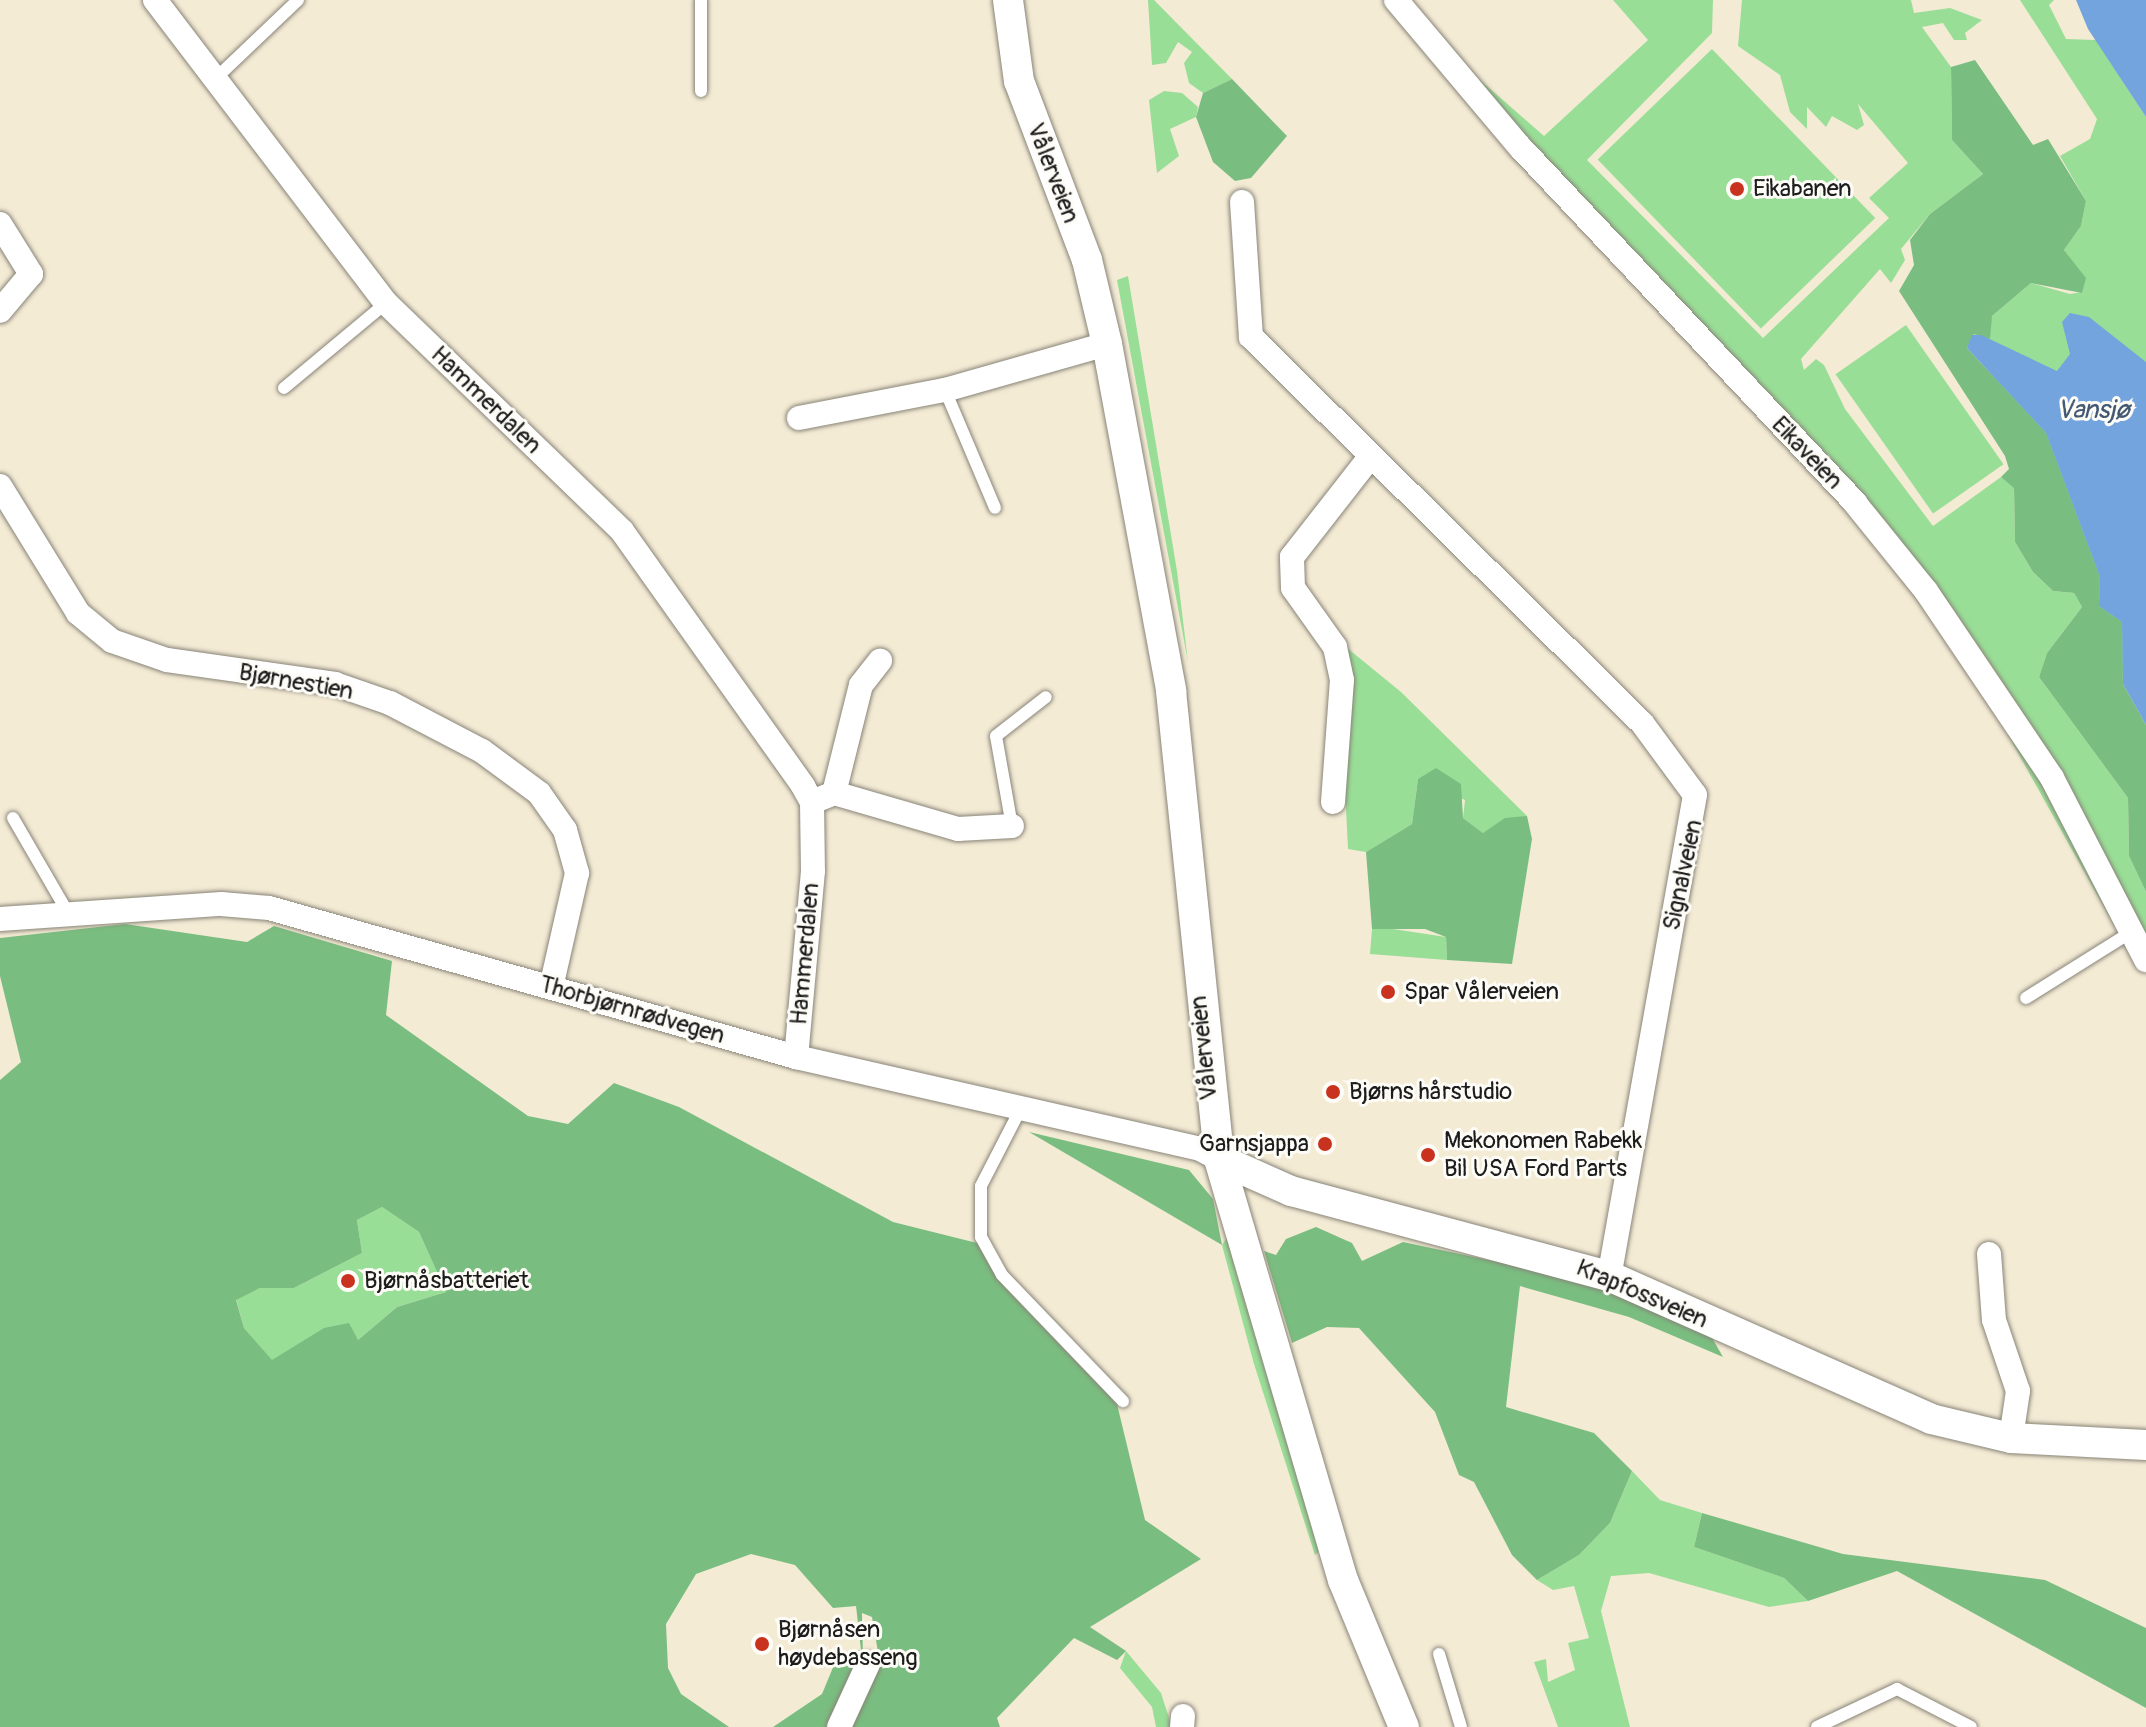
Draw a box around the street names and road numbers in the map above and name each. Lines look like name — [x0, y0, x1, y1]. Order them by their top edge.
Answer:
street label: Vålerveien — [1021, 119, 1085, 227]
street label: Hammerdalen — [425, 340, 547, 460]
street label: Eikaveien — [1765, 411, 1849, 495]
street label: Bjørnestien — [237, 658, 355, 706]
street label: Signalveien — [1657, 817, 1709, 933]
street label: Hammerdalen — [784, 882, 826, 1026]
street label: Thorbjørnrødvegen — [536, 970, 728, 1050]
street label: Vålerveien — [1184, 994, 1224, 1102]
street label: Krapfossveien — [1572, 1253, 1712, 1335]

